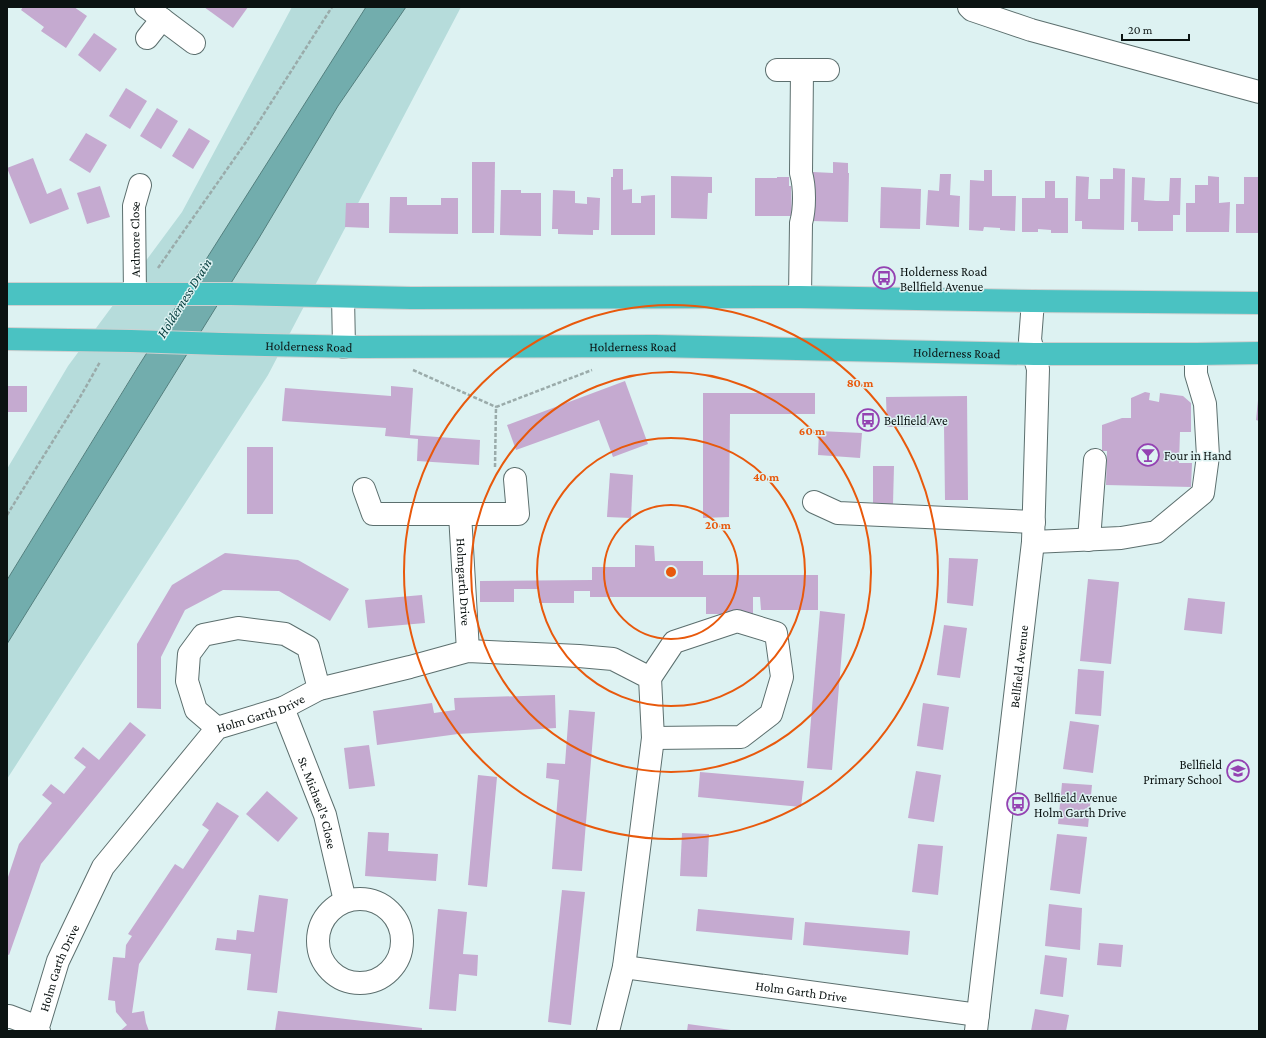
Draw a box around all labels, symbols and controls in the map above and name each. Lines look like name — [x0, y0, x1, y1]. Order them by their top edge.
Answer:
scale bar — [1122, 16, 1189, 42]
text: 20 m — [1128, 23, 1153, 37]
street label: Ardmore Close — [127, 199, 143, 277]
water label: Holderness Drain — [153, 255, 215, 341]
place label: Holderness Road Bellfield Avenue — [900, 264, 987, 294]
bus stop icon: Holderness Road Bellfield Avenue — [871, 265, 897, 291]
street label: Holderness Road — [265, 338, 353, 355]
street label: Holderness Road — [589, 339, 677, 354]
street label: Holderness Road — [913, 344, 1001, 361]
text: 80 m — [847, 376, 874, 390]
bus stop icon: Bellfield Ave — [855, 407, 881, 433]
place label: Bellfield Ave — [884, 413, 948, 428]
text: 60 m — [799, 424, 826, 438]
bar icon: Four in Hand — [1135, 442, 1161, 468]
place label: Four in Hand — [1164, 448, 1232, 463]
text: 40 m — [753, 470, 780, 484]
text: 20 m — [705, 518, 732, 532]
street label: Holmgarth Drive — [453, 538, 474, 626]
centre of rings — [664, 565, 678, 579]
street label: Bellfield Avenue — [1007, 624, 1031, 709]
street label: Holm Garth Drive — [215, 691, 307, 736]
street label: St. Michael's Close — [295, 755, 340, 850]
place label: Bellfield Primary School — [1143, 757, 1223, 787]
school or university icon: Bellfield Primary School — [1225, 758, 1251, 784]
place label: Bellfield Avenue Holm Garth Drive — [1034, 790, 1126, 820]
bus stop icon: Bellfield Avenue Holm Garth Drive — [1005, 791, 1031, 817]
street label: Holm Garth Drive — [36, 922, 83, 1013]
street label: Holm Garth Drive — [755, 978, 848, 1005]

